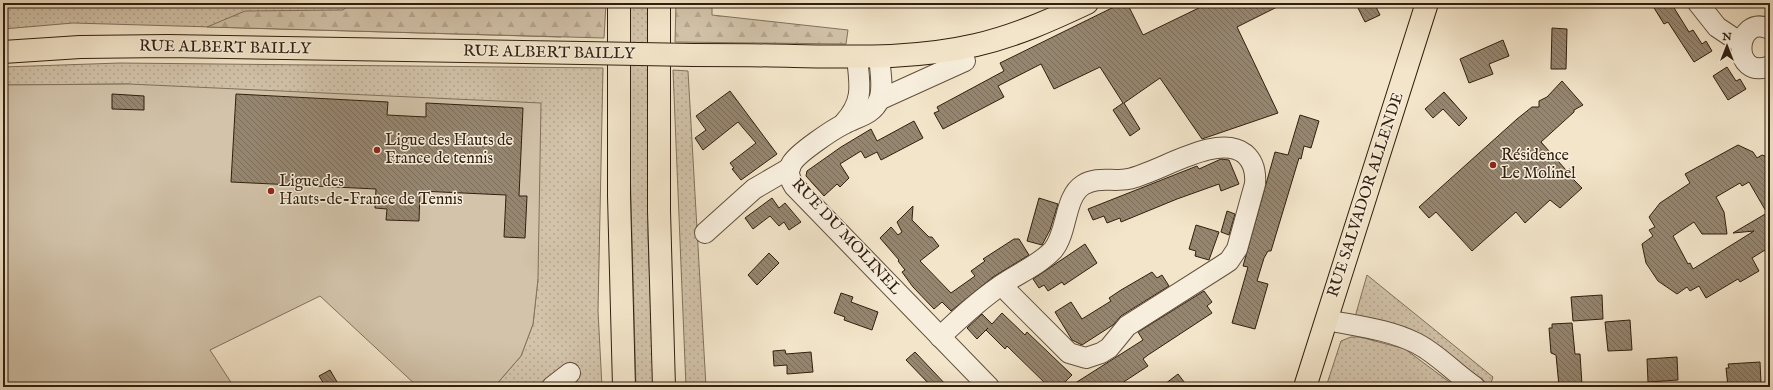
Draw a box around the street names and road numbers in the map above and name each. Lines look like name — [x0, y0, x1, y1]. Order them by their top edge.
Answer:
street label: RUE ALBERT BAILLY — [139, 37, 312, 60]
street label: RUE ALBERT BAILLY — [463, 42, 636, 65]
street label: RUE SALVADOR ALLENDE — [1323, 90, 1409, 300]
street label: RUE DU MOLINEL — [787, 175, 906, 300]

